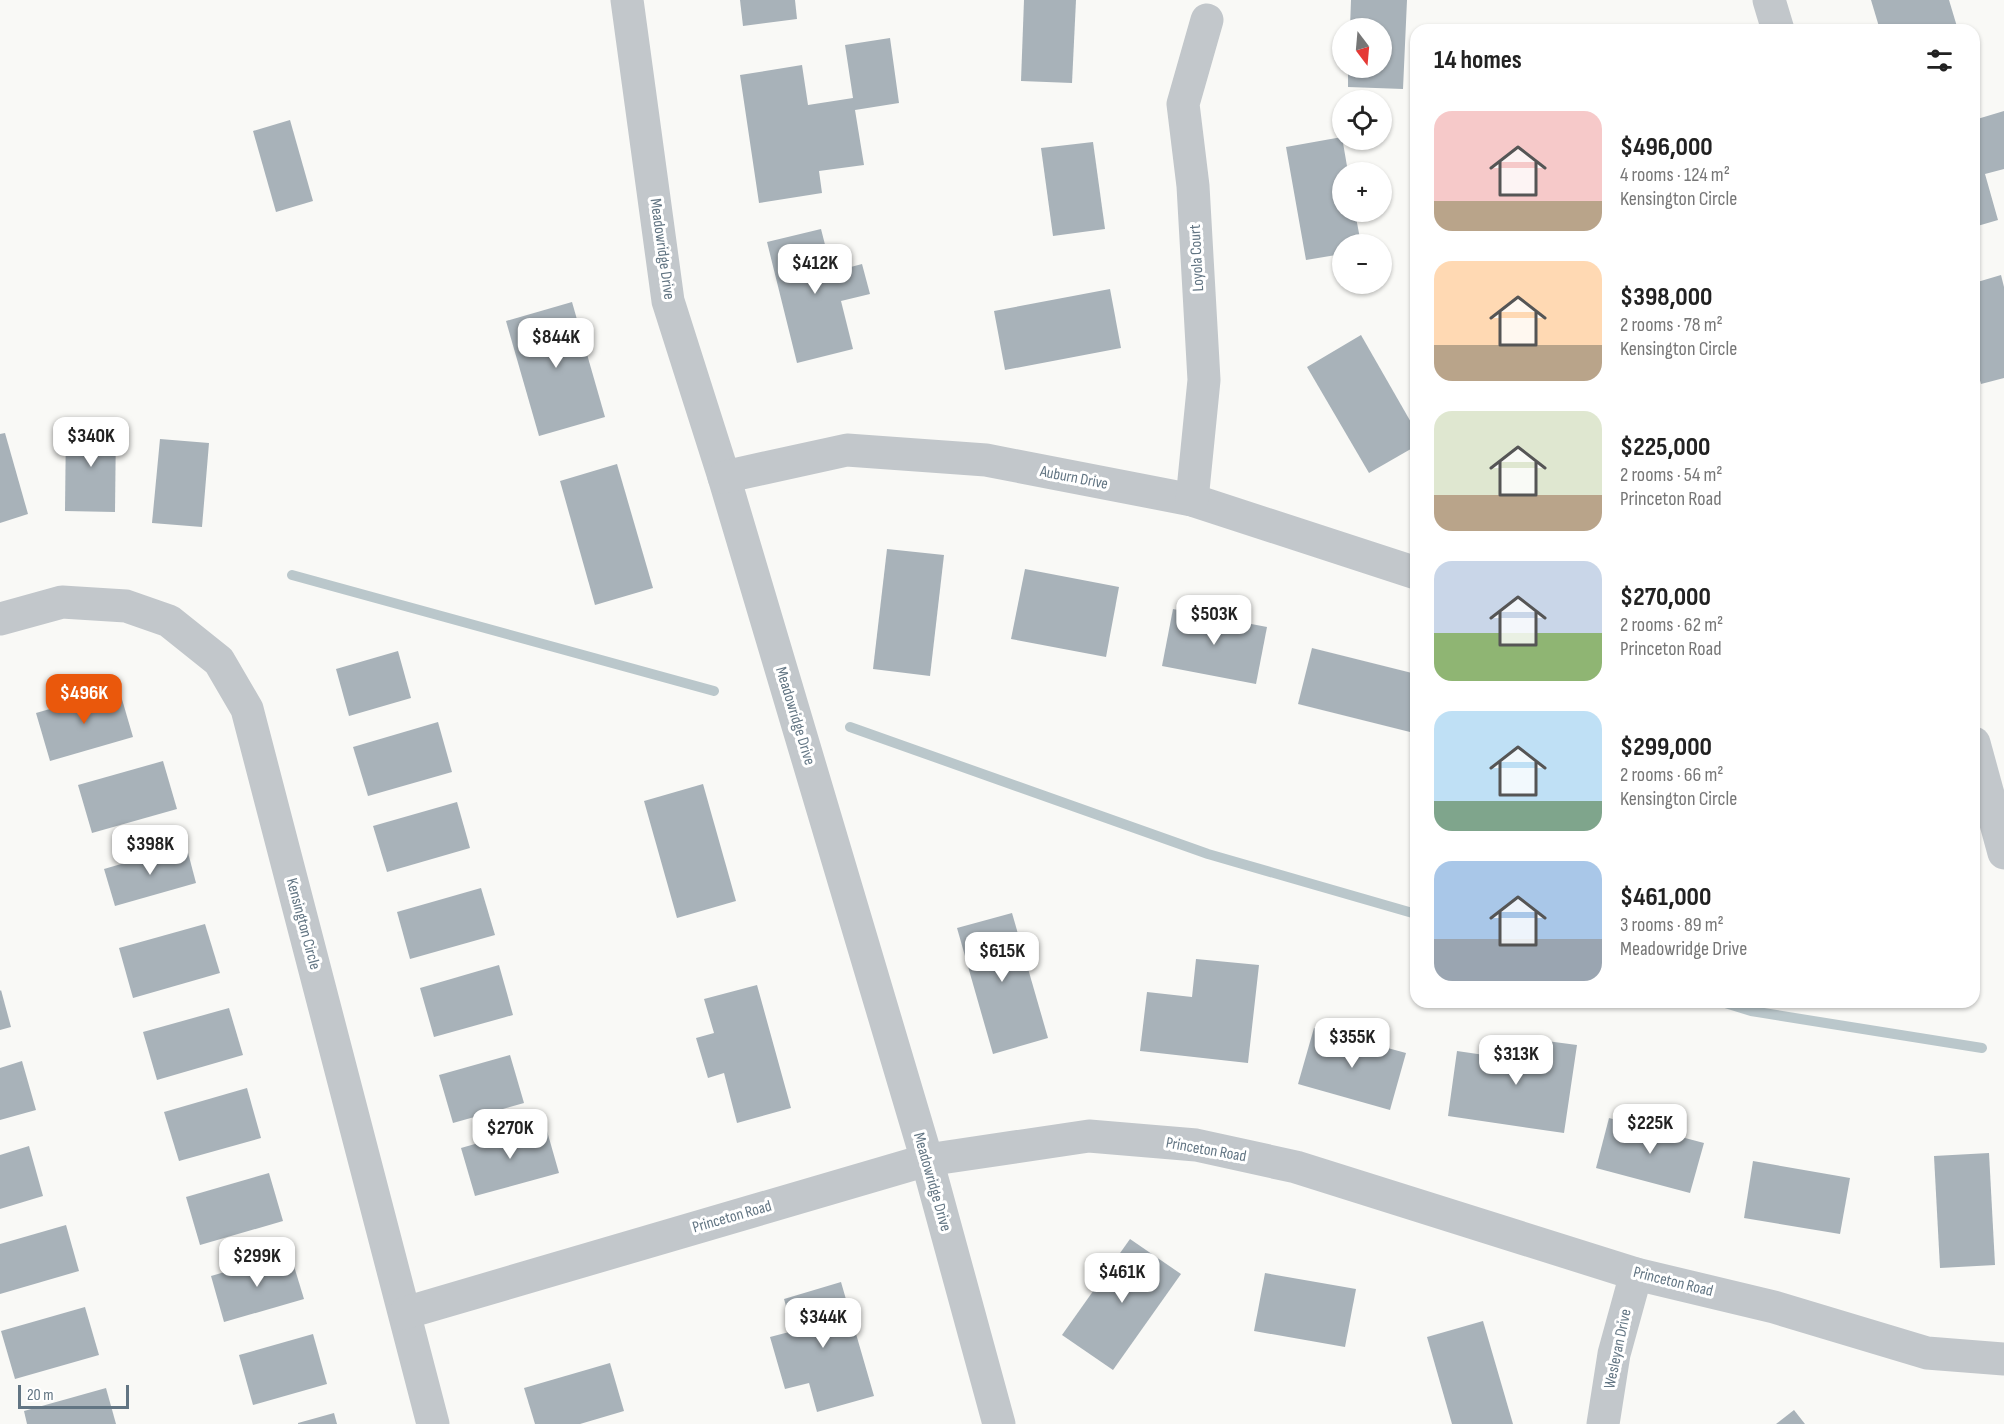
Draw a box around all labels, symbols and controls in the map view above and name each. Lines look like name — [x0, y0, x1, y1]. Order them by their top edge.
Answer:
north arrow — [1332, 18, 1392, 78]
map controls — [1332, 18, 1392, 294]
icon: filters — [1923, 44, 1956, 77]
text: 14 homes — [1434, 45, 1522, 76]
button: locate — [1332, 90, 1392, 150]
text: $496,000 — [1620, 132, 1713, 163]
icon: home — [1482, 135, 1554, 207]
button: + — [1332, 162, 1392, 222]
text: 4 rooms · 124 m² — [1620, 163, 1730, 187]
text: Kensington Circle — [1620, 187, 1737, 211]
street label: Meadowridge Drive — [646, 197, 678, 301]
street label: Loyola Court — [1186, 224, 1208, 292]
button: − — [1332, 234, 1392, 294]
pin: $412K — [773, 244, 857, 295]
text: $412K — [792, 251, 838, 275]
text: $398,000 — [1620, 282, 1713, 313]
icon: home — [1482, 285, 1554, 357]
text: 2 rooms · 78 m² — [1620, 313, 1723, 337]
pin: $844K — [514, 318, 598, 369]
text: $844K — [532, 325, 580, 349]
text: Kensington Circle — [1620, 337, 1737, 361]
pin: $340K — [49, 417, 133, 468]
text: $340K — [67, 424, 115, 448]
text: $225,000 — [1620, 432, 1710, 463]
icon: home — [1482, 435, 1554, 507]
street label: Auburn Drive — [1037, 462, 1110, 494]
text: 2 rooms · 54 m² — [1620, 463, 1722, 487]
text: Princeton Road — [1620, 487, 1722, 511]
text: $270,000 — [1620, 582, 1711, 613]
icon: home — [1482, 585, 1554, 657]
pin: $503K — [1172, 595, 1256, 646]
text: $503K — [1190, 602, 1238, 626]
text: 2 rooms · 62 m² — [1620, 613, 1723, 637]
text: Princeton Road — [1620, 637, 1722, 661]
street label: Meadowridge Drive — [771, 665, 819, 767]
pin: $496K — [42, 674, 126, 725]
text: $496K — [60, 681, 108, 705]
text: $299,000 — [1620, 732, 1712, 763]
icon: home — [1482, 735, 1554, 807]
text: 2 rooms · 66 m² — [1620, 763, 1724, 787]
text: Kensington Circle — [1620, 787, 1737, 811]
pin: $398K — [108, 825, 192, 876]
text: $398K — [126, 832, 174, 856]
street label: Kensington Circle — [282, 876, 324, 972]
text: $461,000 — [1620, 882, 1711, 913]
icon: home — [1482, 885, 1554, 957]
text: 3 rooms · 89 m² — [1620, 913, 1724, 937]
pin: $615K — [960, 932, 1044, 983]
text: Meadowridge Drive — [1620, 937, 1747, 961]
text: $615K — [979, 939, 1025, 963]
pin: $355K — [1310, 1018, 1394, 1069]
text: $355K — [1329, 1025, 1375, 1049]
pin: $313K — [1474, 1035, 1558, 1086]
text: $313K — [1493, 1042, 1539, 1066]
pin: $225K — [1608, 1104, 1692, 1155]
pin: $270K — [468, 1109, 552, 1160]
text: $225K — [1627, 1111, 1673, 1135]
text: $270K — [486, 1116, 534, 1140]
street label: Meadowridge Drive — [909, 1130, 955, 1234]
street label: Princeton Road — [1164, 1134, 1248, 1166]
street label: Princeton Road — [690, 1197, 774, 1237]
pin: $299K — [215, 1237, 299, 1288]
text: $299K — [233, 1244, 281, 1268]
pin: $461K — [1080, 1253, 1164, 1304]
text: $461K — [1099, 1260, 1145, 1284]
street label: Princeton Road — [1631, 1263, 1715, 1301]
pin: $344K — [781, 1298, 865, 1349]
text: $344K — [799, 1305, 847, 1329]
street label: Wesleyan Drive — [1600, 1307, 1636, 1391]
scale bar — [18, 1382, 129, 1410]
text: 20 m — [27, 1386, 54, 1405]

